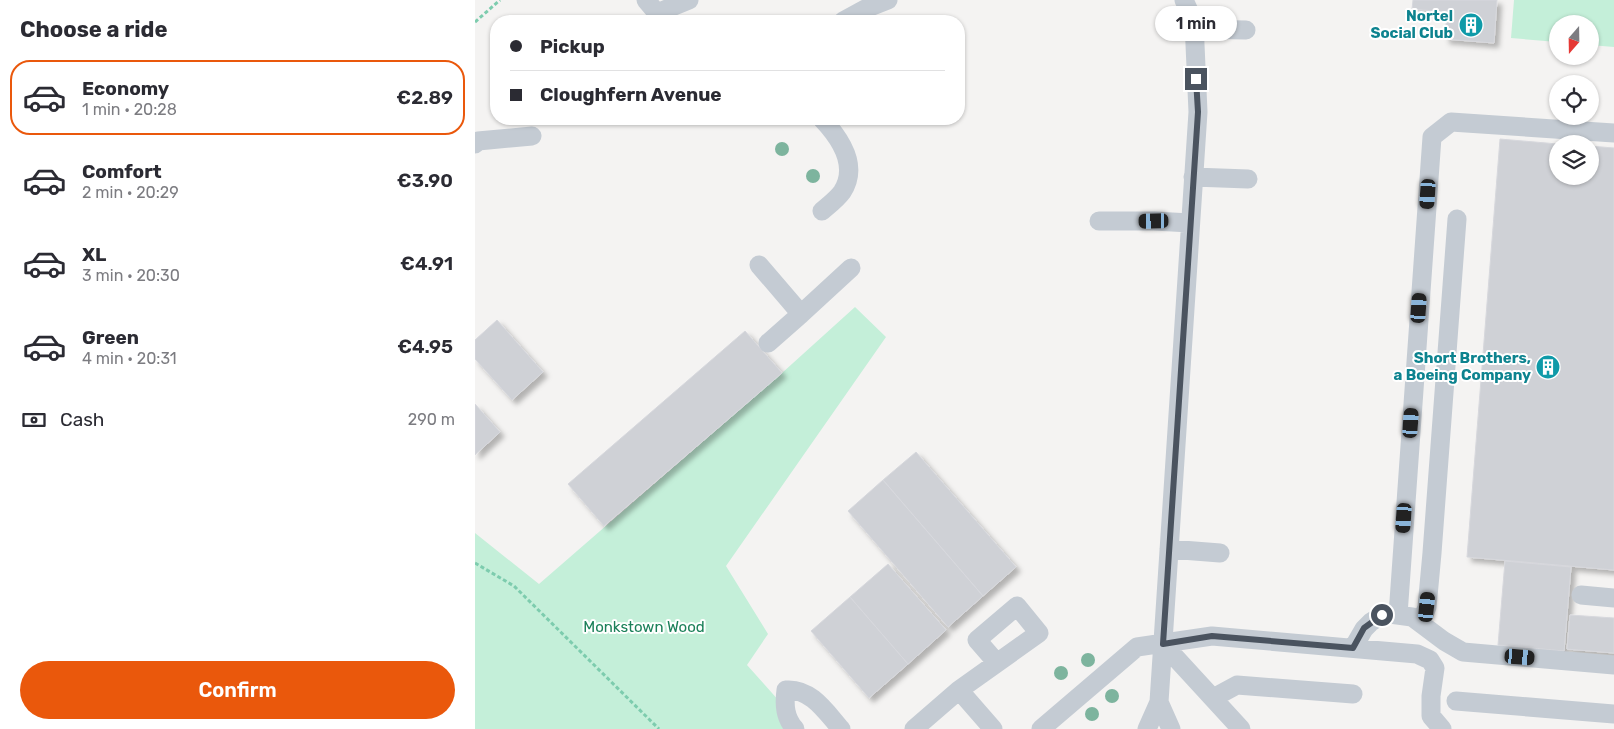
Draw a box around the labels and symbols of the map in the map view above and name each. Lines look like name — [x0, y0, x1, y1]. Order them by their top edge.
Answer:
callout: 1 min — [1155, 7, 1237, 42]
place label: Nortel Social Club — [1371, 7, 1453, 42]
building icon: Nortel Social Club — [1458, 12, 1484, 38]
north arrow — [1549, 15, 1599, 65]
route end — [1185, 68, 1207, 90]
car — [1419, 179, 1436, 209]
car — [1138, 213, 1169, 229]
car — [1410, 293, 1427, 323]
place label: Short Brothers, a Boeing Company — [1394, 349, 1531, 384]
building icon: Short Brothers, a Boeing Company — [1535, 354, 1561, 380]
car — [1402, 408, 1419, 438]
car — [1395, 503, 1412, 533]
car — [1417, 591, 1436, 623]
route start — [1371, 604, 1393, 626]
park label: Monkstown Wood — [583, 618, 705, 636]
car — [1504, 648, 1535, 666]

